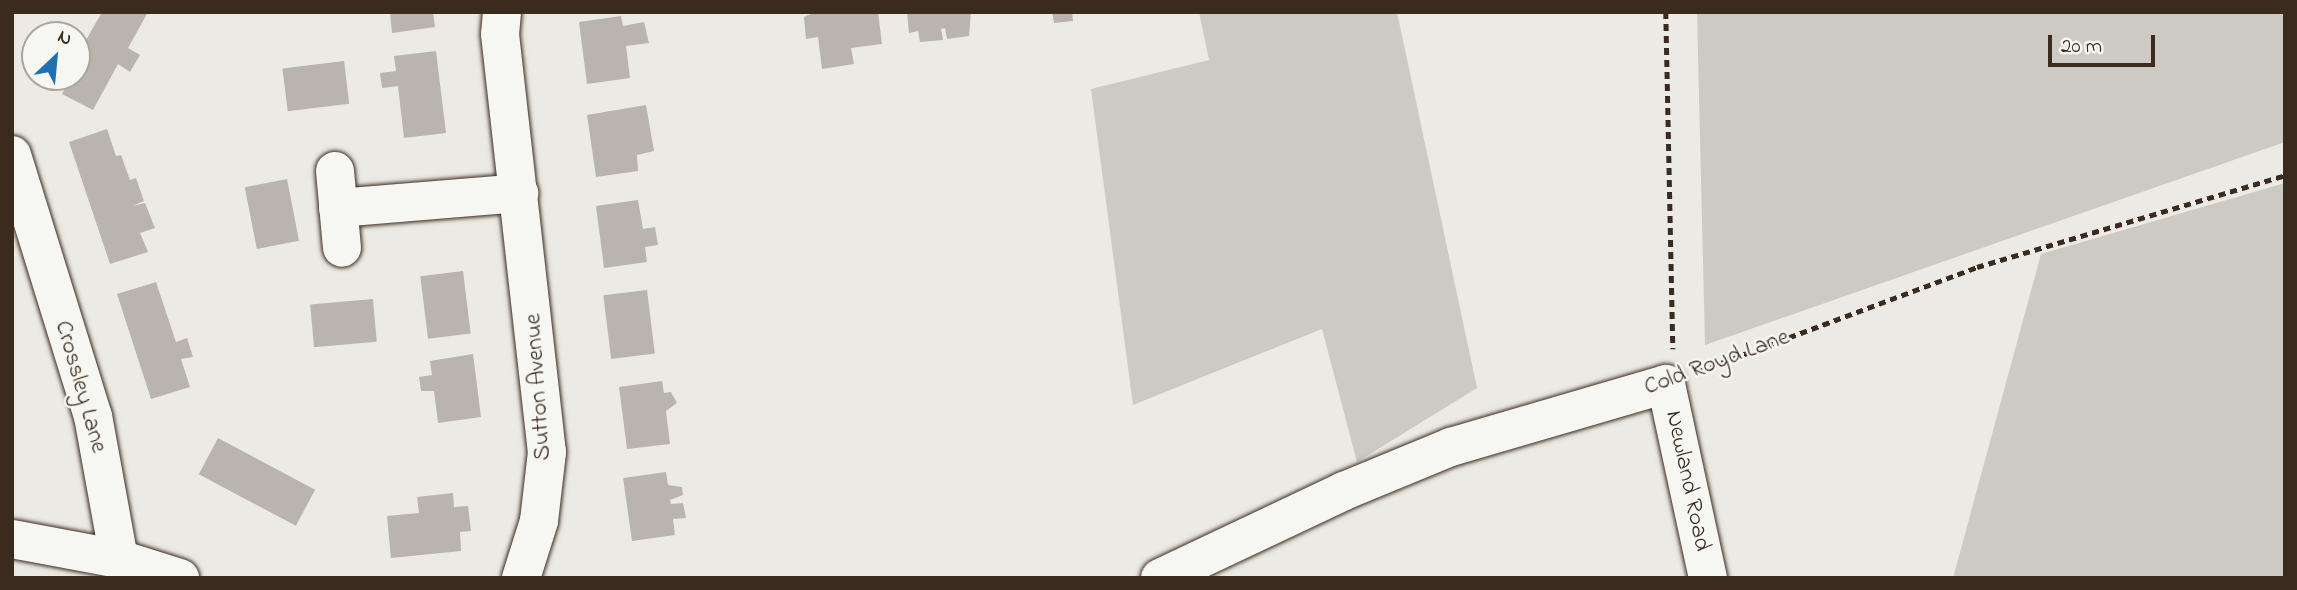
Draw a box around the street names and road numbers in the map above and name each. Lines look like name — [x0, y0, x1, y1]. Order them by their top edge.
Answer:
street label: Sutton Avenue — [519, 313, 559, 461]
street label: Crossley Lane — [47, 318, 113, 456]
street label: Cold Royd Lane — [1641, 323, 1793, 403]
street label: Newland Road — [1658, 408, 1716, 554]

